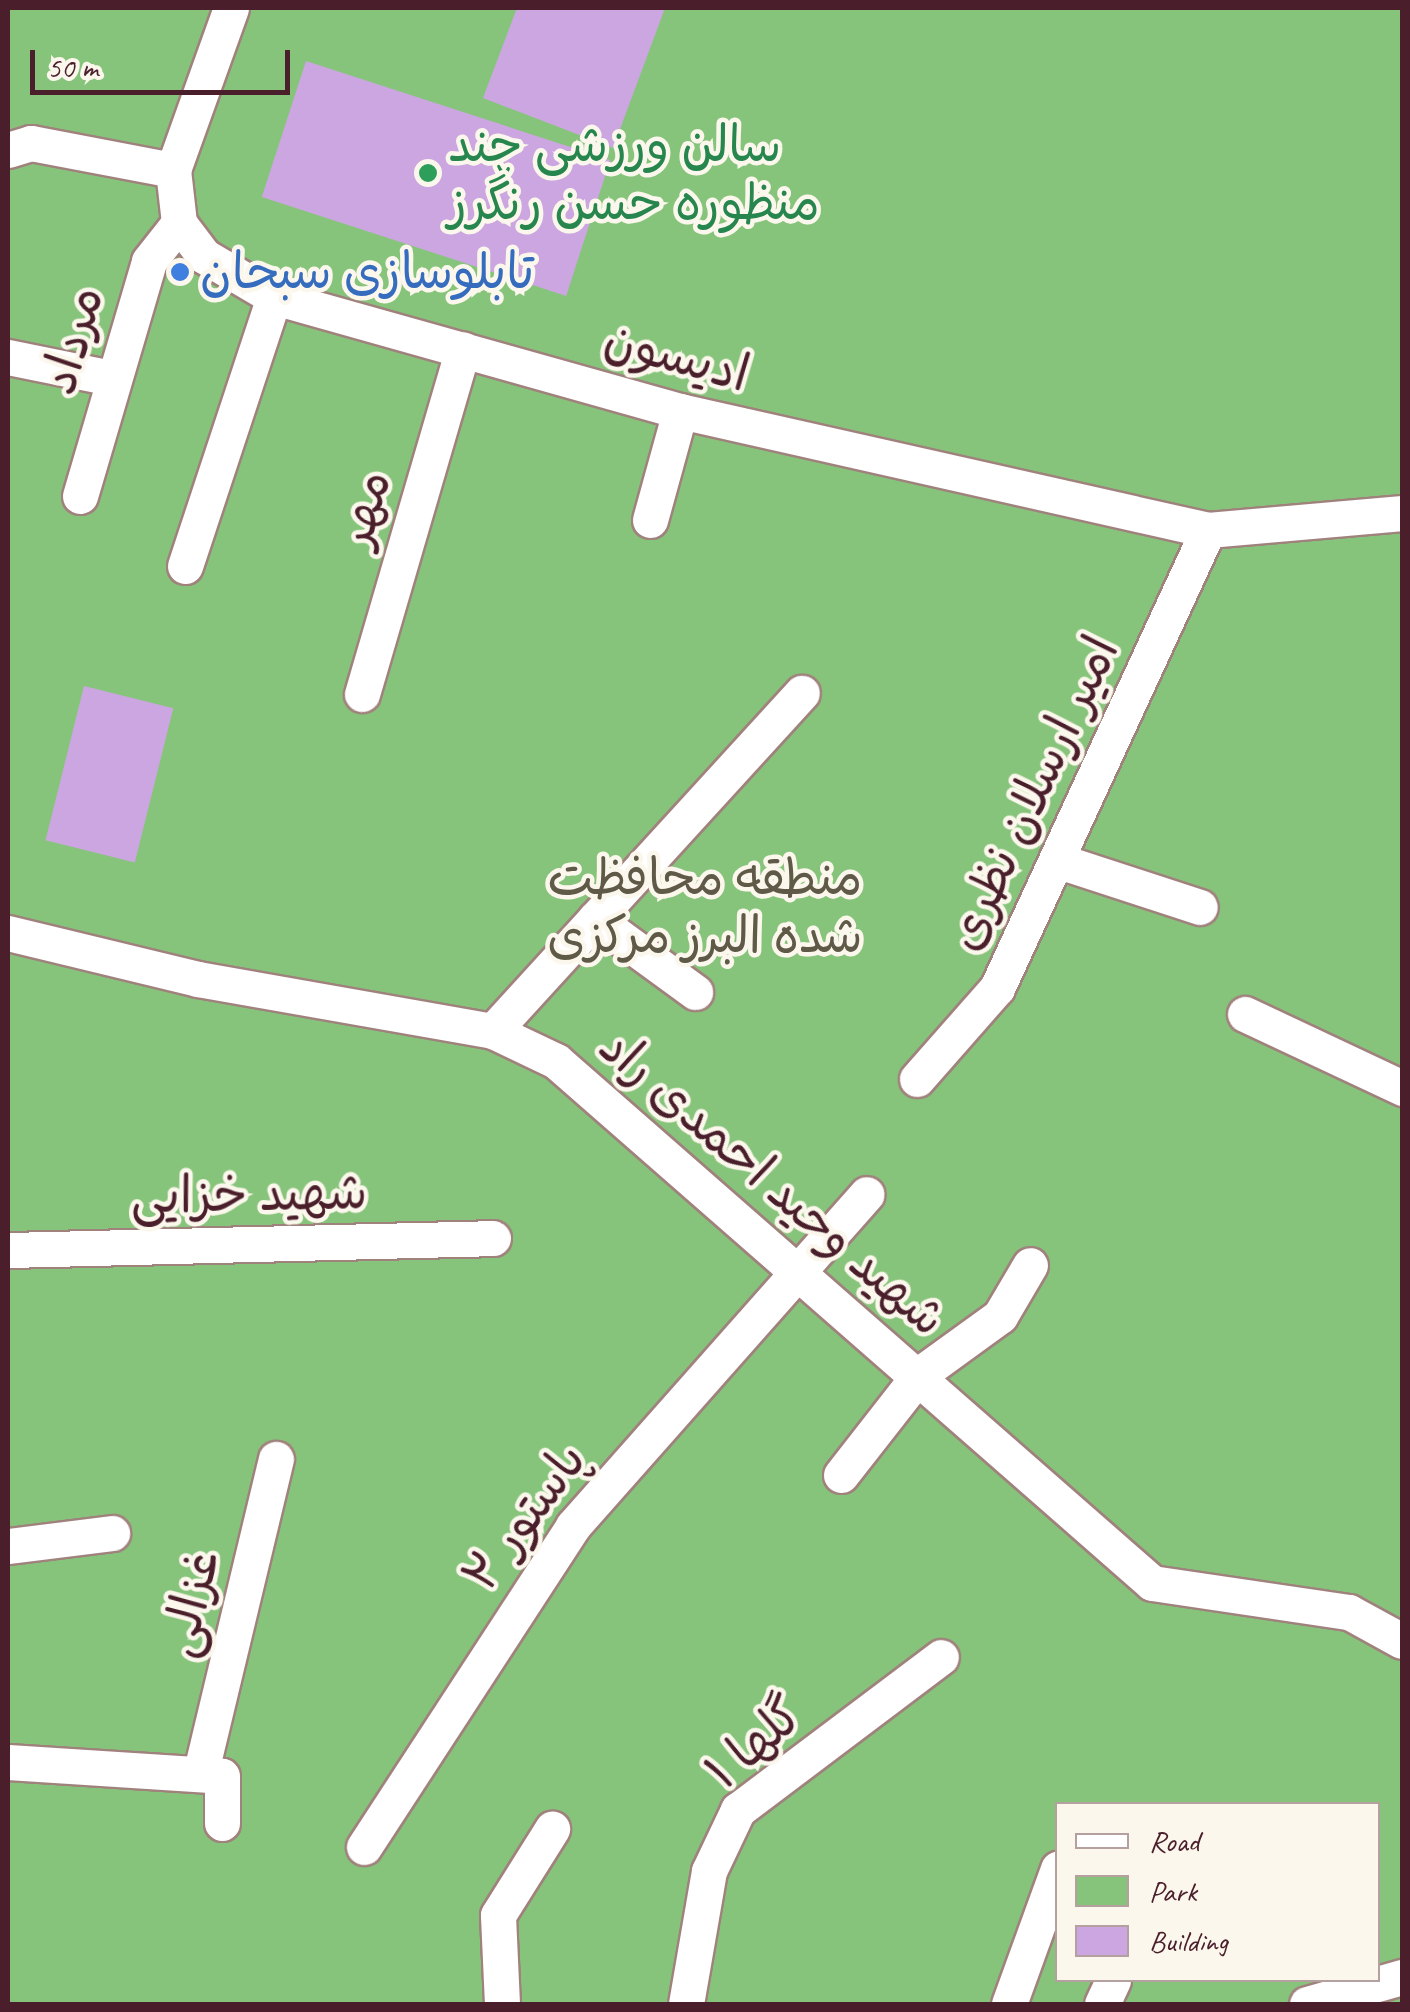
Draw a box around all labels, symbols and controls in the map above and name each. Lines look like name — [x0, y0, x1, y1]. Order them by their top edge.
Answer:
scale bar — [35, 30, 295, 92]
text: 50 m — [47, 48, 98, 86]
place label: سالن ورزشی چند منظوره حسن رنگرز — [448, 114, 820, 232]
marker: سالن ورزشی چند منظوره حسن رنگرز — [417, 162, 439, 184]
place label: تابلوسازی سبحان — [200, 242, 534, 302]
marker: تابلوسازی سبحان — [169, 261, 191, 283]
street label: مرداد — [27, 279, 117, 401]
street label: ادیسون — [598, 308, 756, 404]
street label: مهر — [325, 463, 403, 553]
street label: امیر ارسلان نظری — [933, 627, 1131, 959]
park label: منطقه محافظت شده البرز مرکزی — [547, 847, 863, 964]
street label: شهید وحید احمدی راد — [588, 1015, 958, 1349]
street label: شهید خزایی — [130, 1162, 368, 1226]
street label: پاستور ۲ — [449, 1431, 599, 1603]
street label: غزالی — [148, 1543, 232, 1663]
street label: گلها ۱ — [693, 1684, 815, 1802]
legend — [1055, 1802, 1380, 1982]
text: Road — [1149, 1822, 1199, 1860]
text: Park — [1149, 1872, 1197, 1910]
text: Building — [1149, 1922, 1228, 1960]

